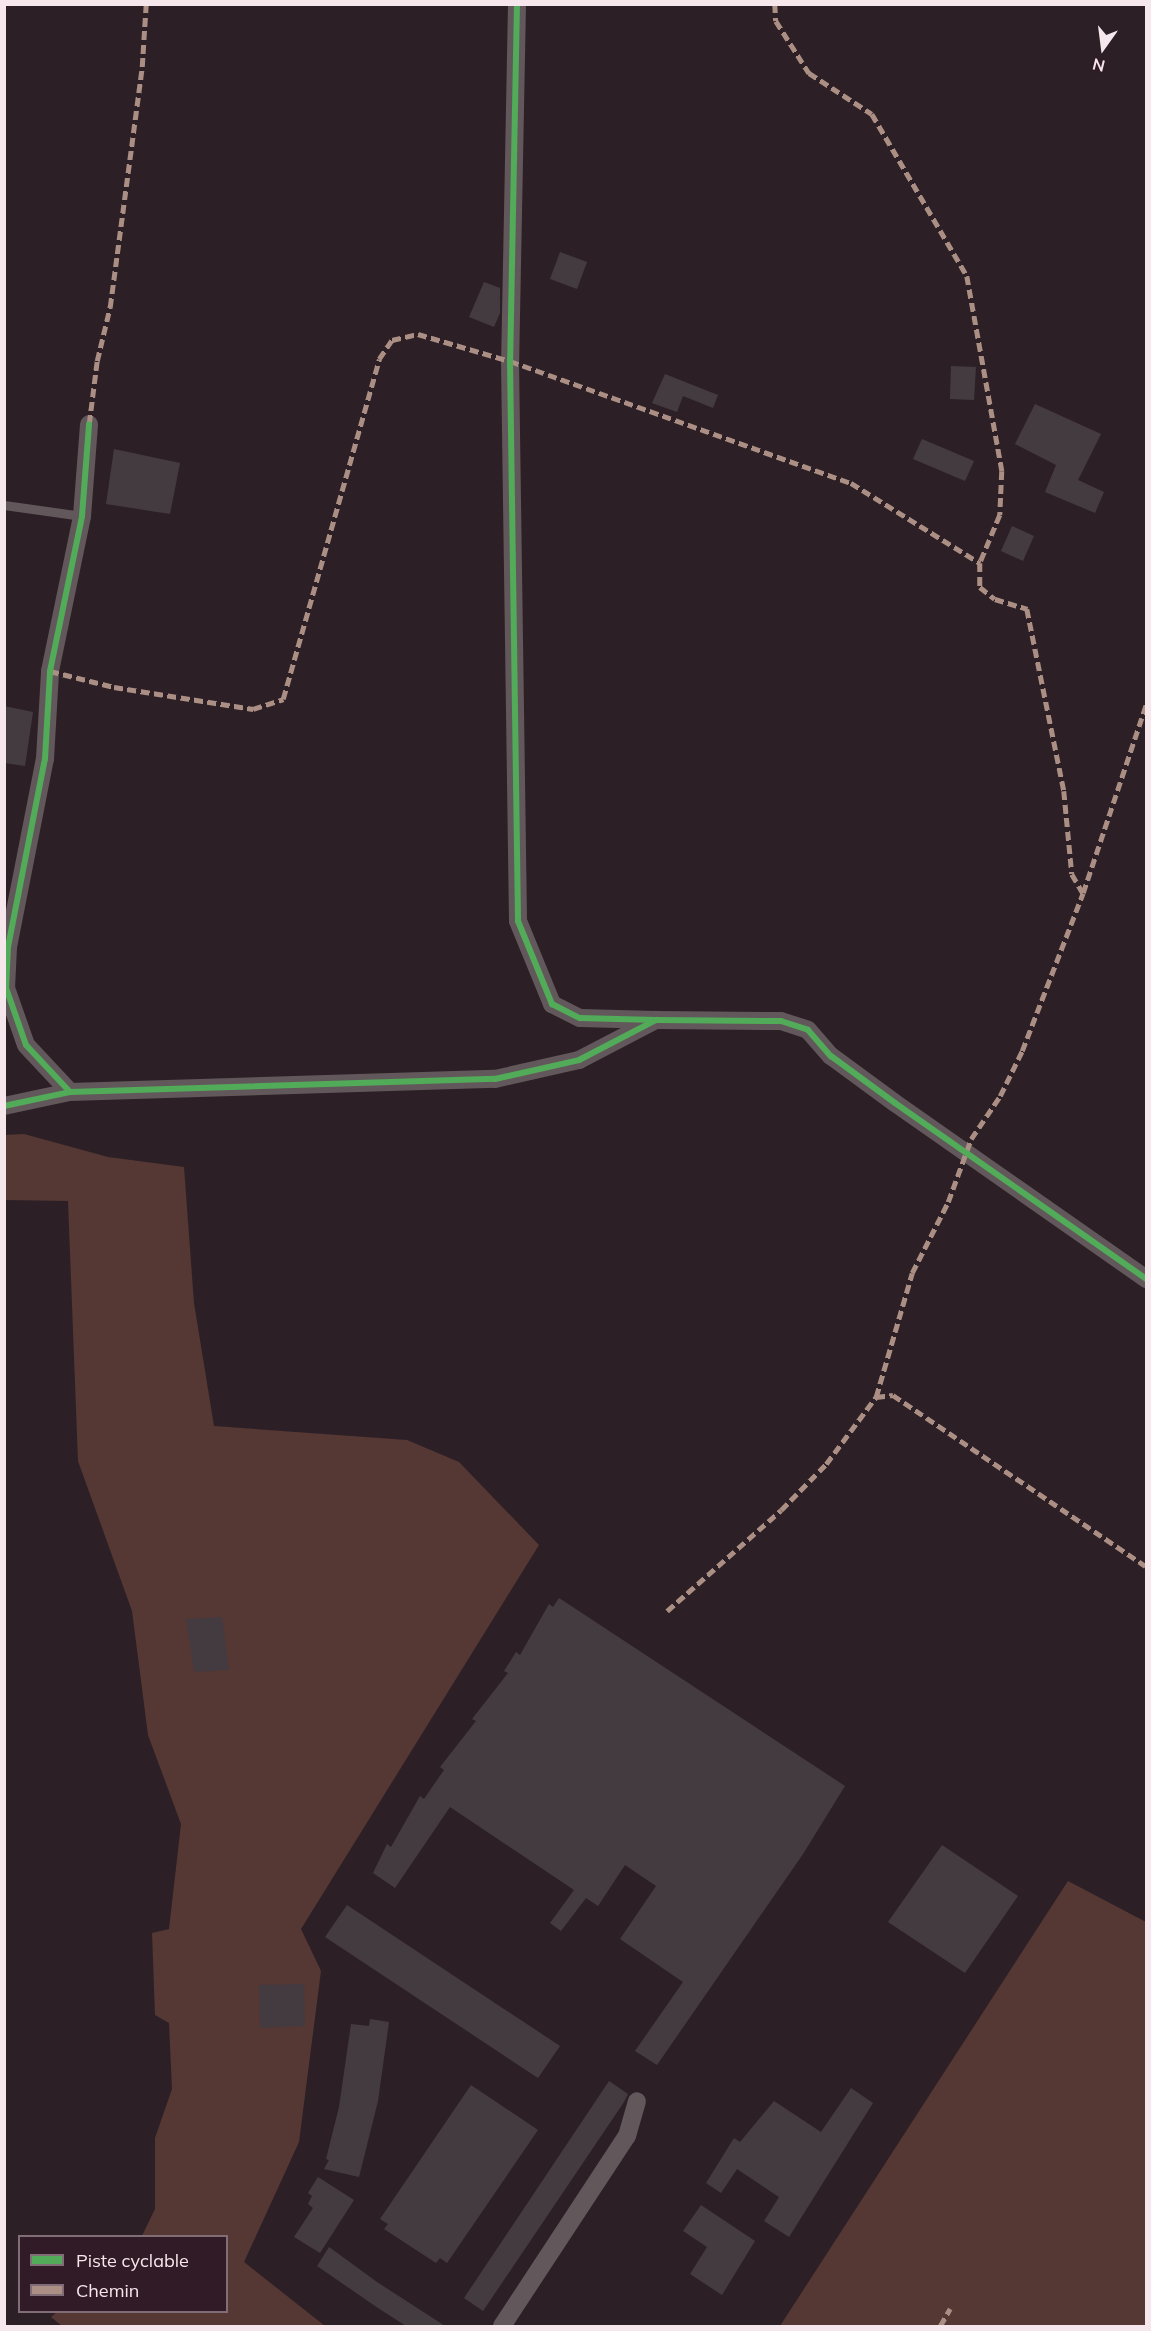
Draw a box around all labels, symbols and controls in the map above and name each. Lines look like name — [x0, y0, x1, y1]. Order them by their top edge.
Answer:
north arrow — [1073, 18, 1133, 78]
text: N — [1090, 54, 1107, 77]
legend — [18, 2235, 228, 2313]
text: Piste cyclable — [76, 2249, 189, 2272]
text: Chemin — [76, 2279, 139, 2302]

